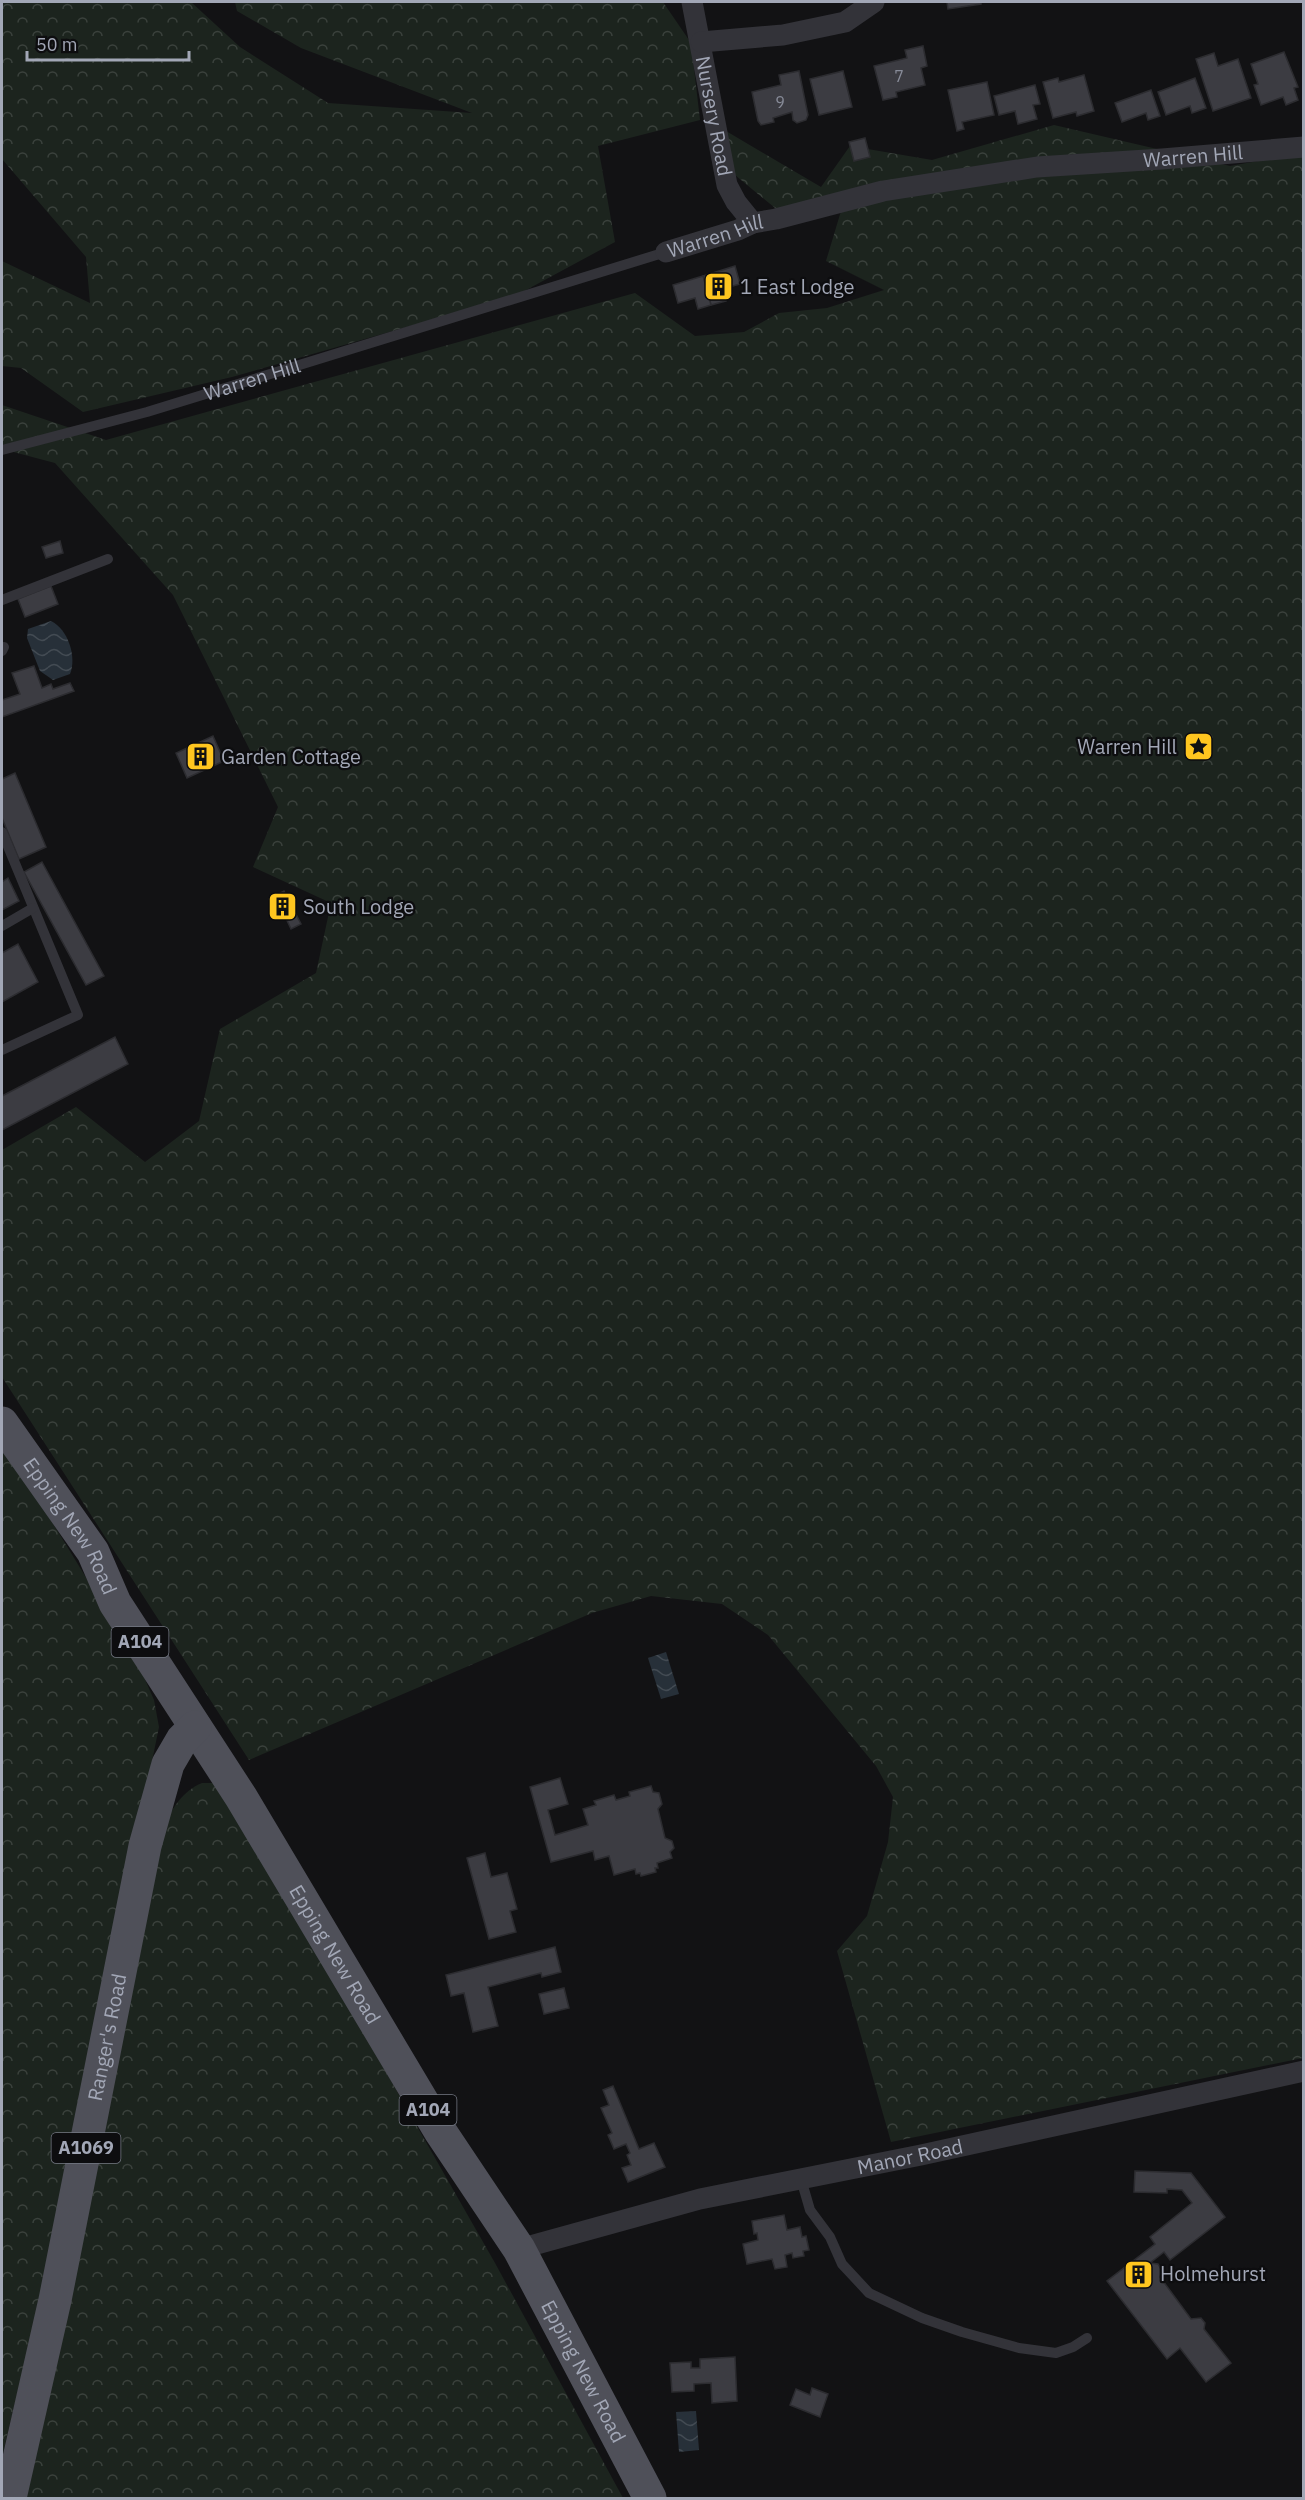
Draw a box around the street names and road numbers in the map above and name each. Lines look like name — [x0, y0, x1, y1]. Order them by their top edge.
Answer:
street label: Nursery Road — [690, 53, 739, 178]
street label: Warren Hill — [1142, 138, 1244, 173]
street label: Warren Hill — [664, 207, 765, 264]
street label: Warren Hill — [200, 351, 304, 407]
street label: Epping New Road — [17, 1452, 124, 1598]
road number: A104 — [112, 1627, 168, 1657]
street label: Epping New Road — [283, 1880, 387, 2029]
street label: Ranger's Road — [81, 1971, 132, 2103]
road number: A104 — [400, 2095, 456, 2125]
street label: Manor Road — [855, 2132, 965, 2180]
road number: A1069 — [52, 2133, 121, 2163]
street label: Epping New Road — [535, 2295, 633, 2447]

